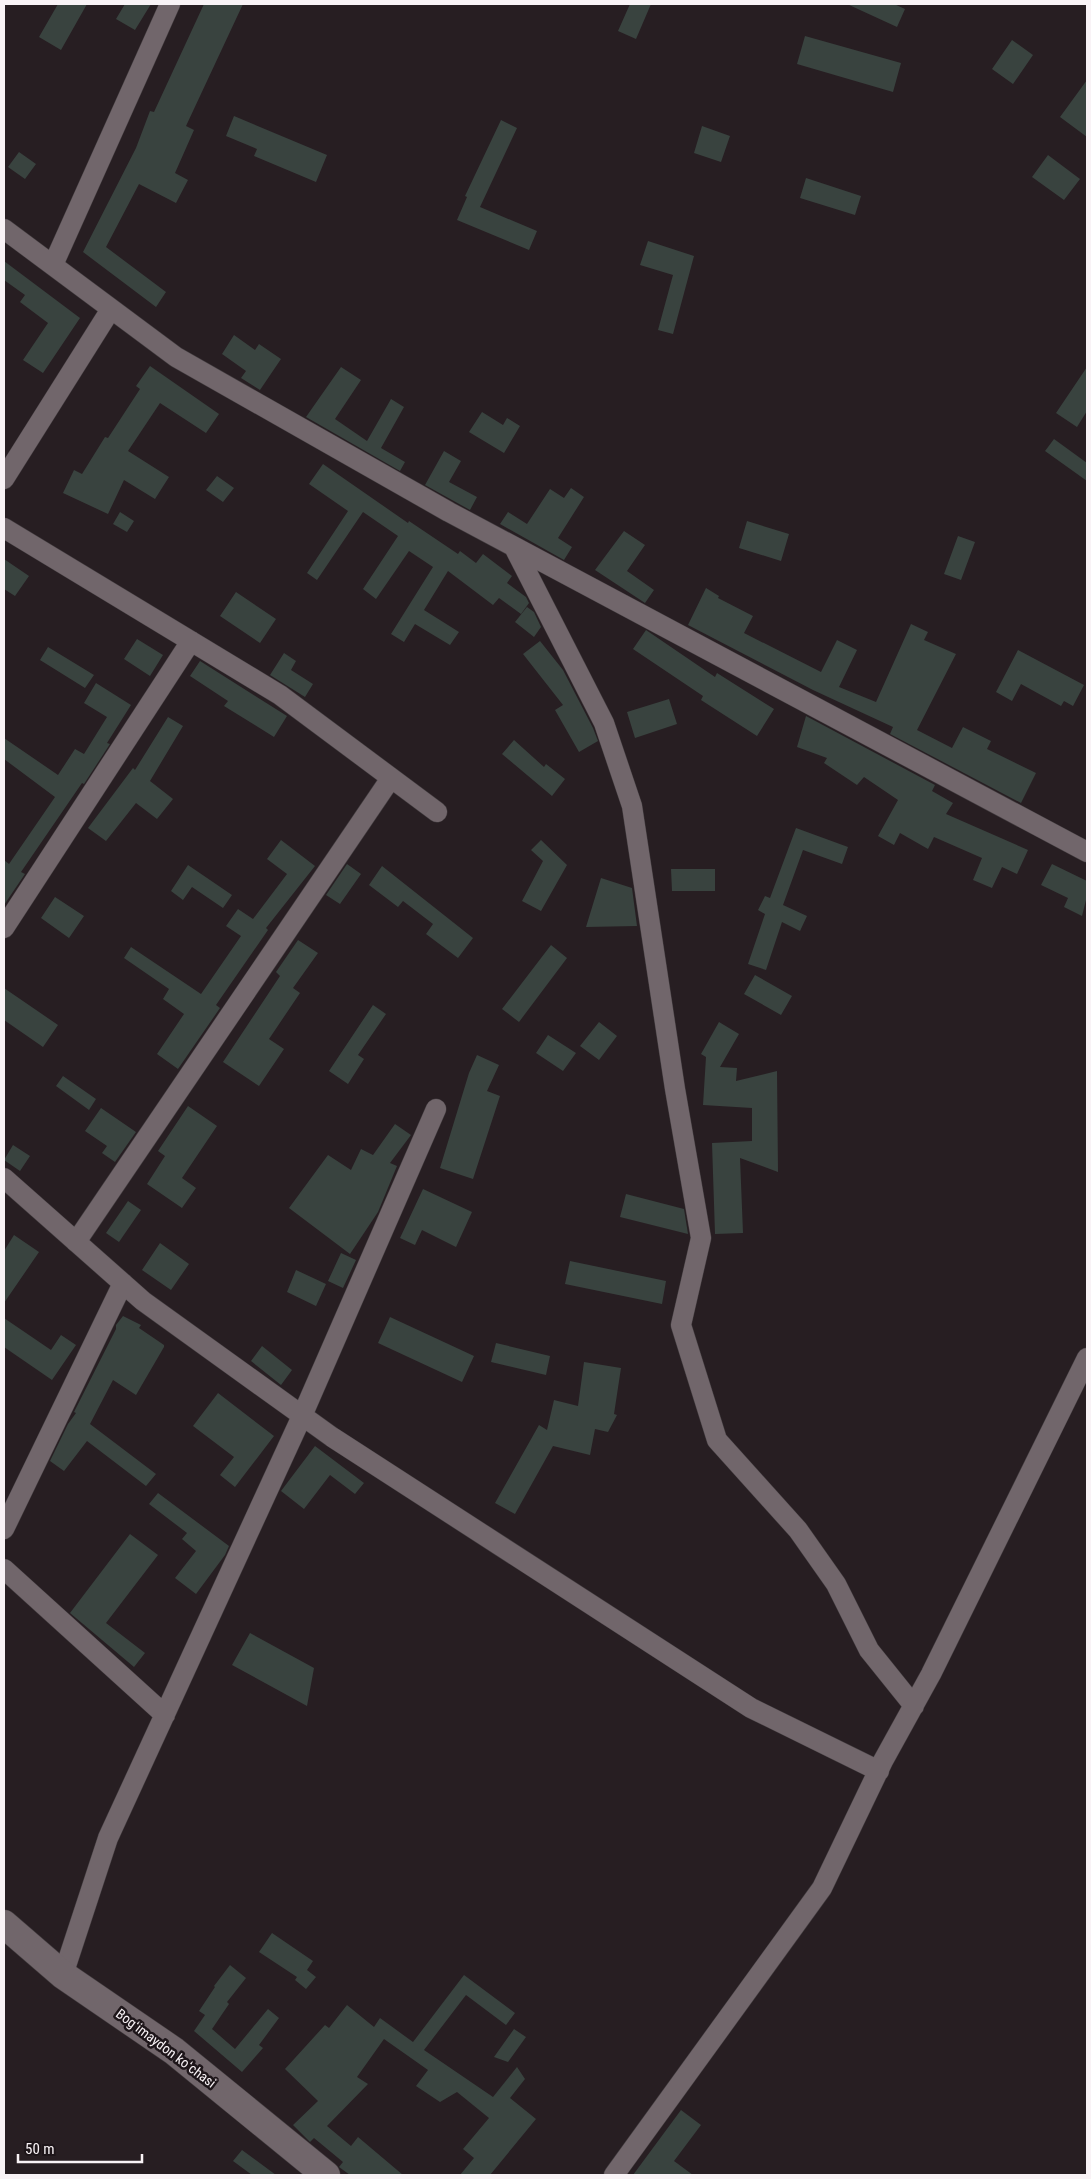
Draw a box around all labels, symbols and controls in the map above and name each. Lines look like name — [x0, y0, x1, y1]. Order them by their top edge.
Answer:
street label: Bogʻimaydon koʻchasi — [113, 2005, 219, 2091]
scale bar — [18, 2132, 141, 2164]
text: 50 m — [25, 2140, 55, 2158]

